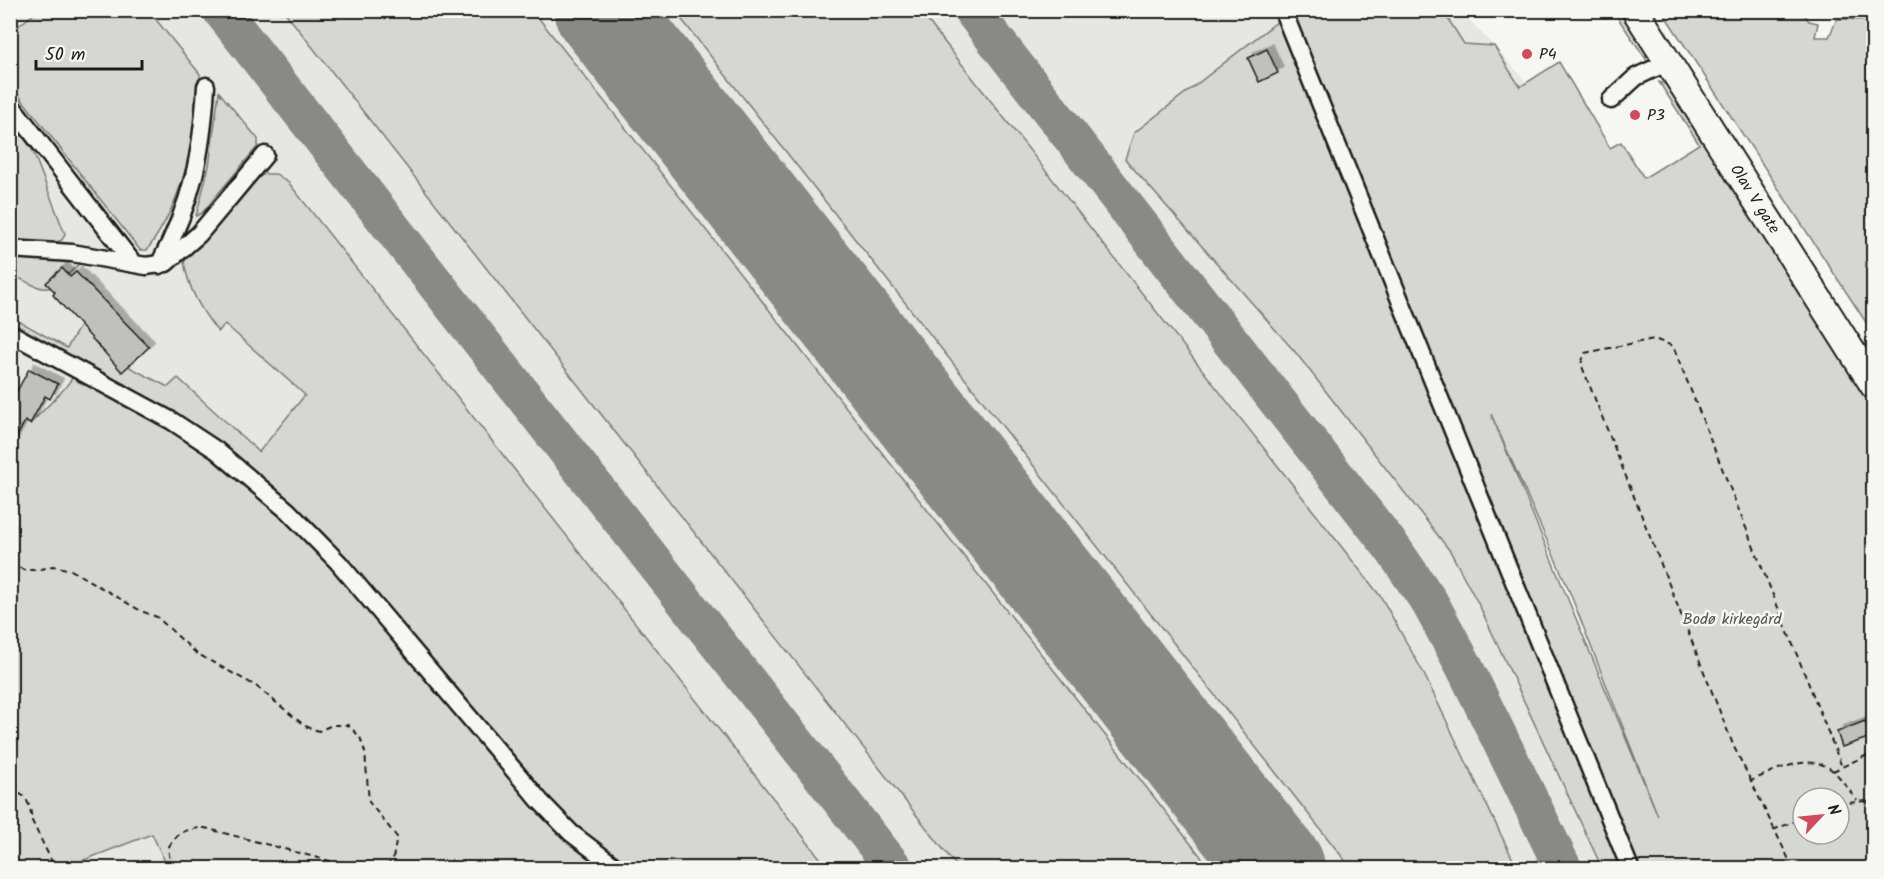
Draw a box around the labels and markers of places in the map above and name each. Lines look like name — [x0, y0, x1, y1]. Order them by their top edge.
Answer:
place label: P4 — [1539, 42, 1557, 67]
marker: P4 — [1520, 47, 1534, 61]
place label: P3 — [1647, 103, 1665, 128]
marker: P3 — [1628, 108, 1642, 122]

